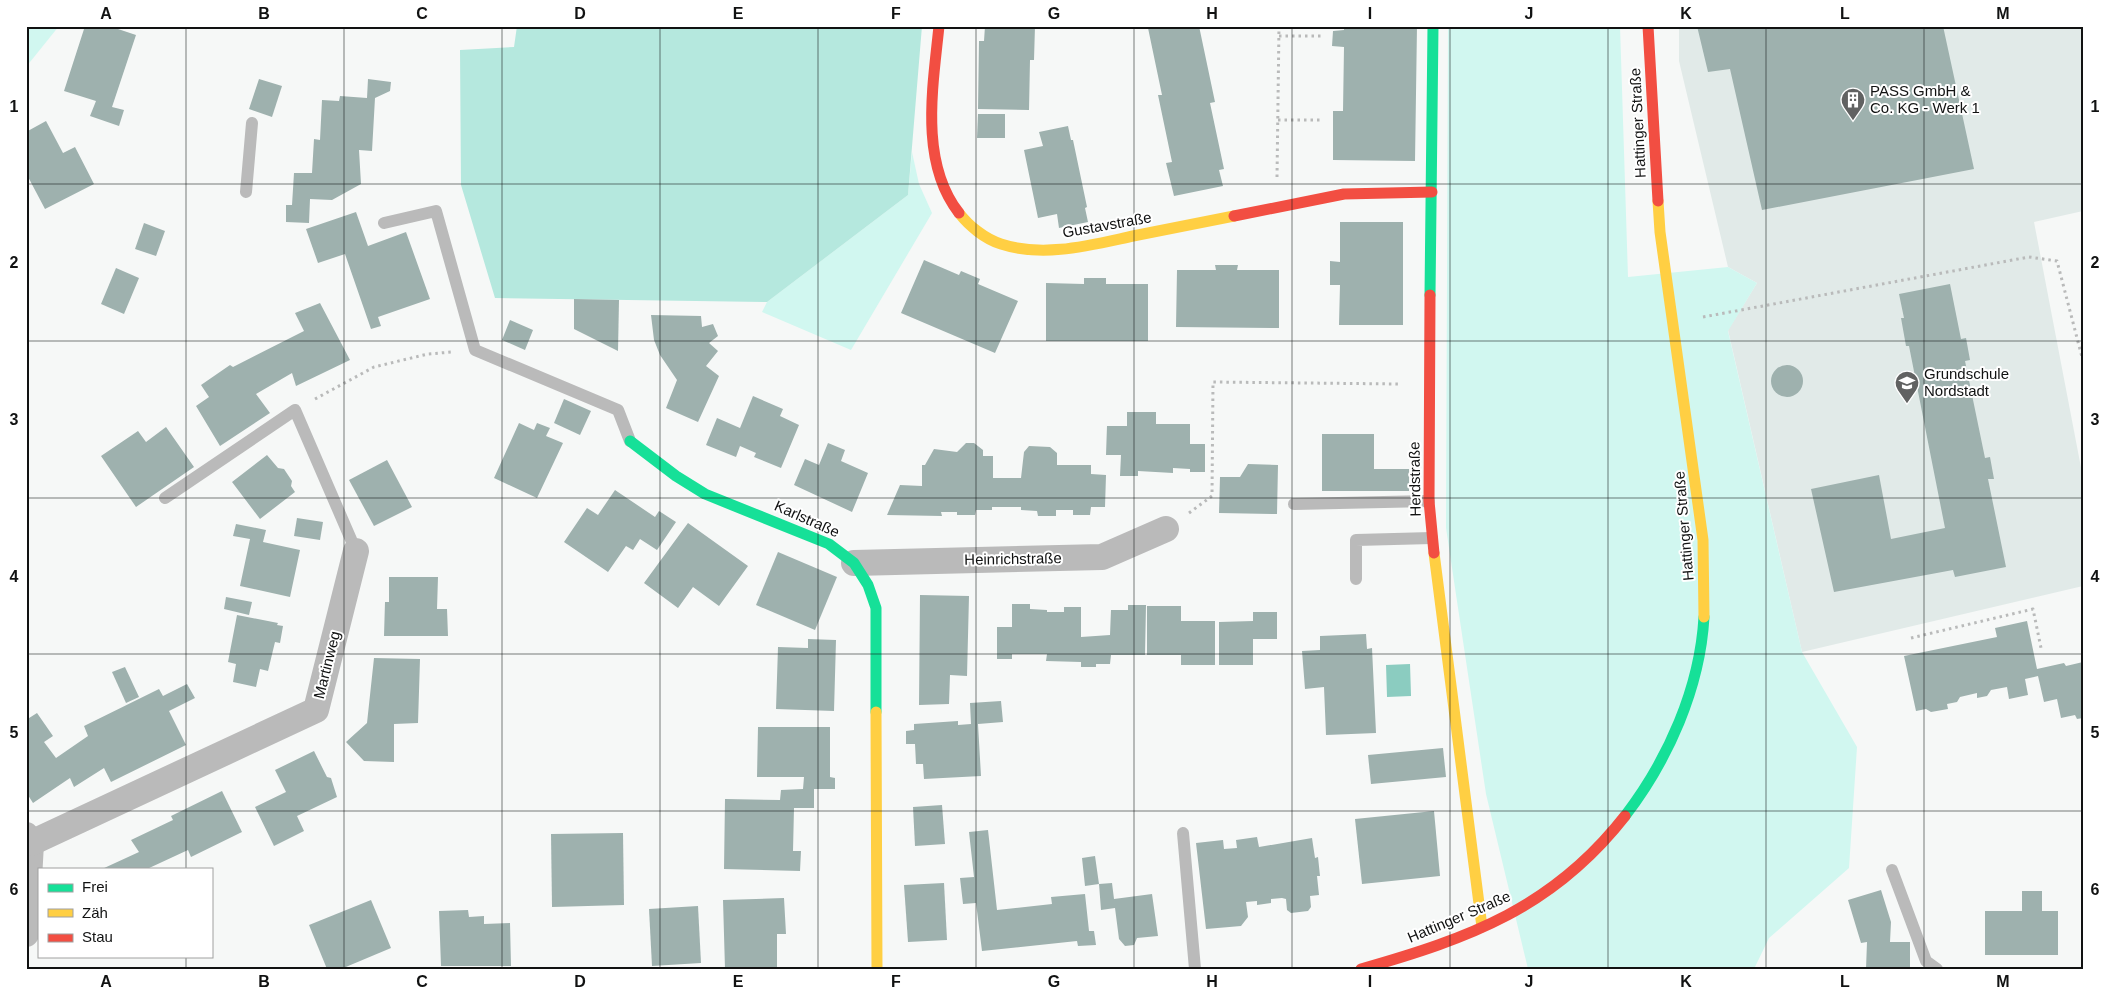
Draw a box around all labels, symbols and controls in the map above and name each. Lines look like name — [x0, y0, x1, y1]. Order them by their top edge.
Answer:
text: A — [100, 5, 112, 22]
text: B — [258, 5, 270, 22]
text: C — [416, 5, 428, 22]
text: D — [574, 5, 586, 22]
text: E — [733, 5, 744, 22]
text: F — [891, 5, 901, 22]
text: G — [1048, 5, 1060, 22]
text: H — [1206, 5, 1218, 22]
text: I — [1368, 5, 1372, 22]
text: J — [1525, 5, 1533, 22]
text: K — [1680, 5, 1692, 22]
text: L — [1840, 5, 1850, 22]
text: M — [1996, 5, 2010, 22]
street label: Hattinger Straße — [1626, 68, 1649, 178]
place label: PASS GmbH & Co. KG - Werk 1 — [1870, 82, 1980, 116]
building icon: PASS GmbH & Co. KG - Werk 1 — [1840, 87, 1866, 121]
text: 1 — [10, 98, 19, 115]
text: 1 — [2091, 98, 2100, 115]
street label: Gustavstraße — [1061, 208, 1153, 241]
text: 2 — [10, 254, 19, 271]
text: 2 — [2091, 254, 2100, 271]
place label: Grundschule Nordstadt — [1924, 365, 2009, 399]
school or university icon: Grundschule Nordstadt — [1894, 370, 1920, 404]
text: 3 — [10, 411, 19, 428]
text: 3 — [2091, 411, 2100, 428]
street label: Herdstraße — [1405, 441, 1424, 517]
street label: Hattinger Straße — [1670, 470, 1697, 582]
street label: Karlstraße — [772, 497, 842, 540]
street label: Heinrichstraße — [964, 549, 1062, 568]
text: 4 — [10, 568, 19, 585]
text: 4 — [2091, 568, 2100, 585]
street label: Martinweg — [310, 629, 343, 701]
text: 5 — [10, 724, 19, 741]
text: 5 — [2091, 724, 2100, 741]
legend — [38, 868, 212, 958]
text: Frei — [82, 878, 108, 895]
text: 6 — [10, 881, 19, 898]
text: 6 — [2091, 881, 2100, 898]
street label: Hattinger Straße — [1405, 887, 1513, 946]
text: Zäh — [82, 904, 108, 921]
text: Stau — [82, 928, 113, 945]
text: A — [100, 973, 112, 990]
text: B — [258, 973, 270, 990]
text: C — [416, 973, 428, 990]
text: D — [574, 973, 586, 990]
text: E — [733, 973, 744, 990]
text: F — [891, 973, 901, 990]
text: G — [1048, 973, 1060, 990]
text: H — [1206, 973, 1218, 990]
text: I — [1368, 973, 1372, 990]
text: J — [1525, 973, 1533, 990]
text: K — [1680, 973, 1692, 990]
text: L — [1840, 973, 1850, 990]
text: M — [1996, 973, 2010, 990]

